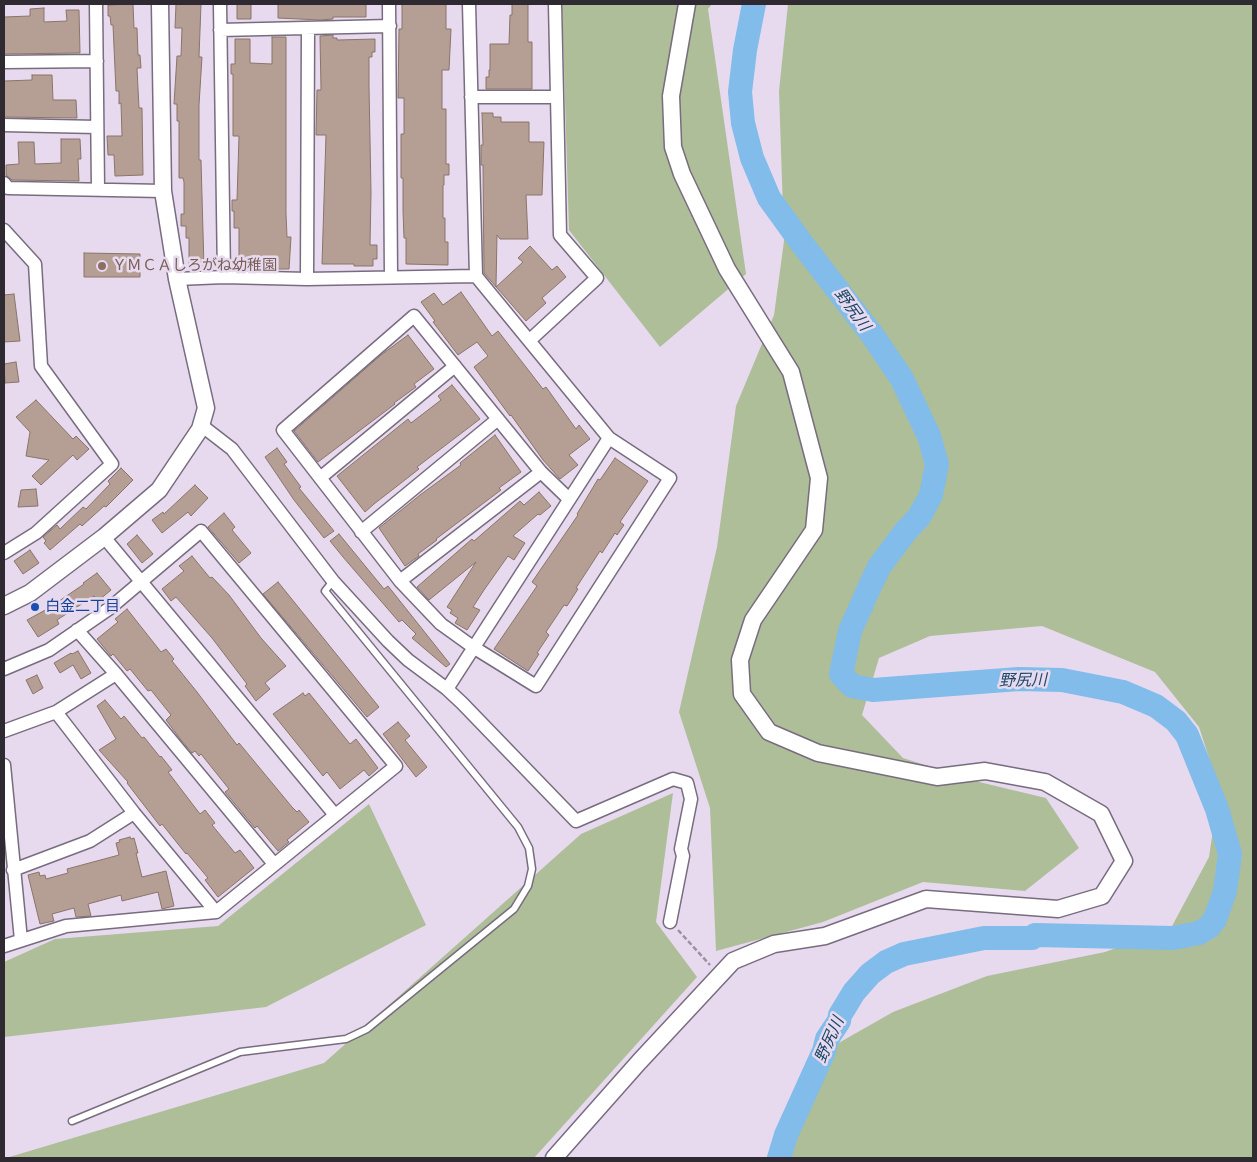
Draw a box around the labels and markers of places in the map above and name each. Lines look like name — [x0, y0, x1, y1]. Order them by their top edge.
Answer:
place label: ＹＭＣＡしろがね幼稚園 — [112, 257, 277, 275]
marker: ＹＭＣＡしろがね幼稚園 — [96, 260, 108, 272]
place label: 白金二丁目 — [45, 598, 120, 616]
marker: 白金二丁目 — [29, 601, 41, 613]

